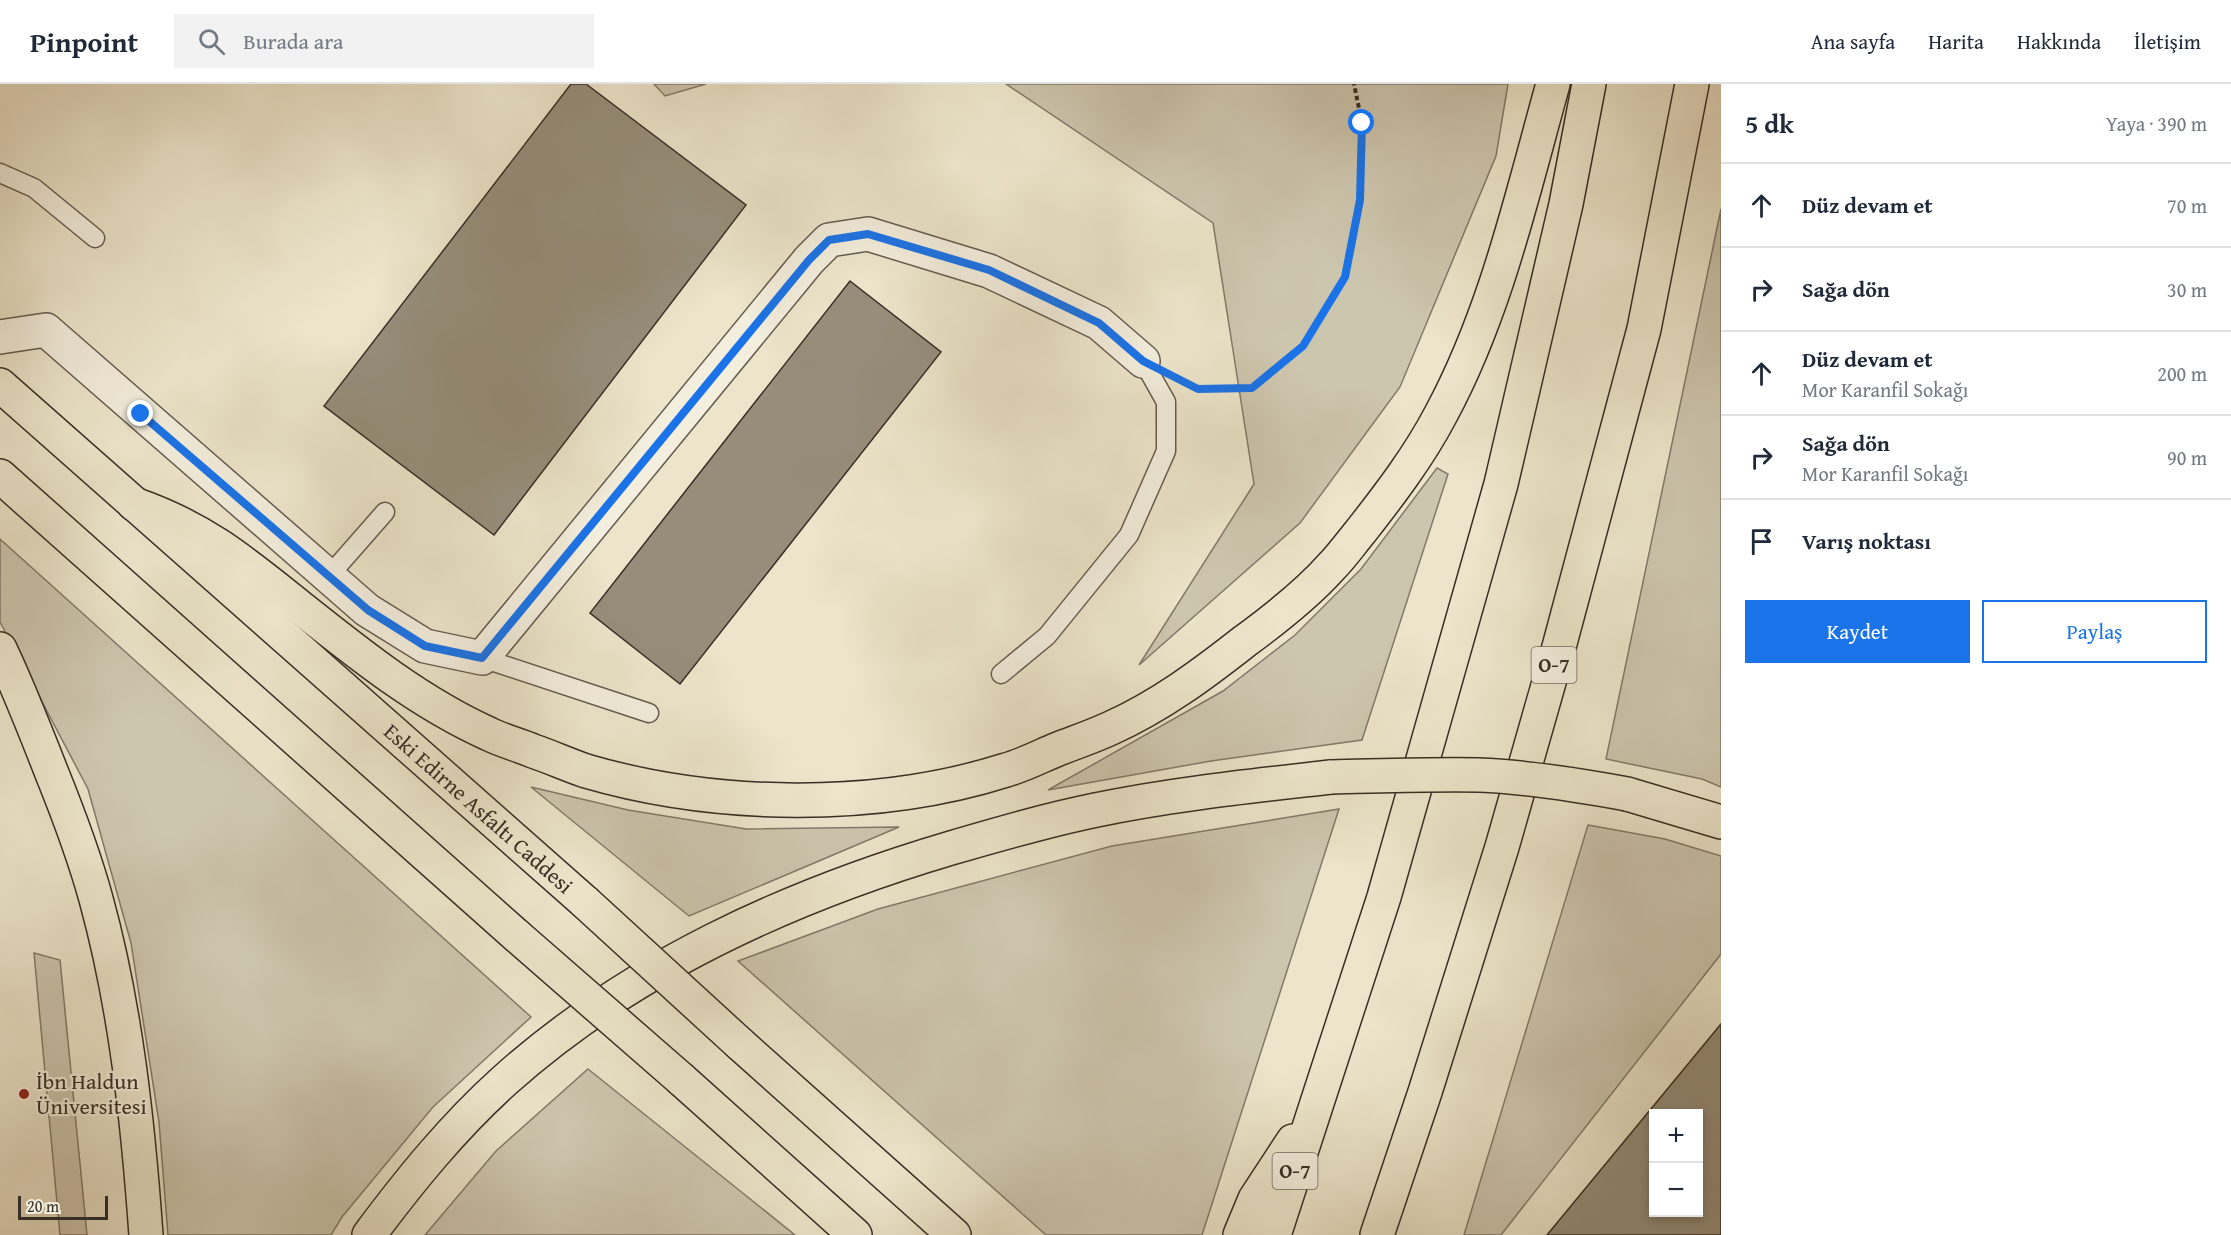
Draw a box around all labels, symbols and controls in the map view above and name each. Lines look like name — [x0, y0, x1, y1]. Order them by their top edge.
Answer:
search box — [174, 14, 594, 68]
text: Pinpoint — [30, 21, 138, 62]
icon: search — [195, 25, 228, 58]
text: Burada ara — [243, 25, 343, 57]
text: Ana sayfa — [1811, 26, 1895, 57]
text: Harita — [1928, 26, 1984, 57]
text: Hakkında — [2017, 26, 2101, 57]
text: İletişim — [2134, 26, 2201, 57]
text: 5 dk — [1745, 104, 1794, 143]
route start — [1348, 109, 1374, 135]
text: Yaya · 390 m — [2106, 109, 2207, 138]
icon: ahead — [1745, 189, 1778, 222]
text: Düz devam et — [1802, 189, 1933, 221]
text: 70 m — [2167, 191, 2207, 220]
icon: right — [1745, 273, 1778, 306]
text: Sağa dön — [1802, 273, 1890, 305]
text: 30 m — [2167, 275, 2207, 304]
text: Düz devam et — [1802, 343, 1933, 375]
icon: ahead — [1745, 357, 1778, 390]
text: 200 m — [2157, 359, 2207, 388]
text: Mor Karanfil Sokağı — [1802, 375, 1968, 404]
route end — [127, 400, 153, 426]
text: Sağa dön — [1802, 427, 1890, 459]
icon: right — [1745, 441, 1778, 474]
text: 90 m — [2167, 443, 2207, 472]
text: Mor Karanfil Sokağı — [1802, 459, 1968, 488]
icon: arrive — [1745, 525, 1778, 558]
text: Varış noktası — [1802, 525, 1931, 557]
button: Kaydet — [1745, 600, 1970, 663]
button: Paylaş — [1982, 600, 2207, 663]
road number: O-7 — [1532, 647, 1576, 683]
street label: Eski Edirne Asfaltı Caddesi — [377, 716, 581, 901]
place label: İbn Haldun Üniversitesi — [36, 1065, 147, 1122]
marker: İbn Haldun Üniversitesi — [17, 1087, 31, 1101]
map controls — [1649, 1109, 1703, 1217]
button: + — [1649, 1109, 1703, 1163]
road number: O-7 — [1272, 1153, 1318, 1189]
button: − — [1649, 1163, 1703, 1217]
scale bar — [18, 1193, 108, 1220]
text: 20 m — [27, 1194, 59, 1218]

